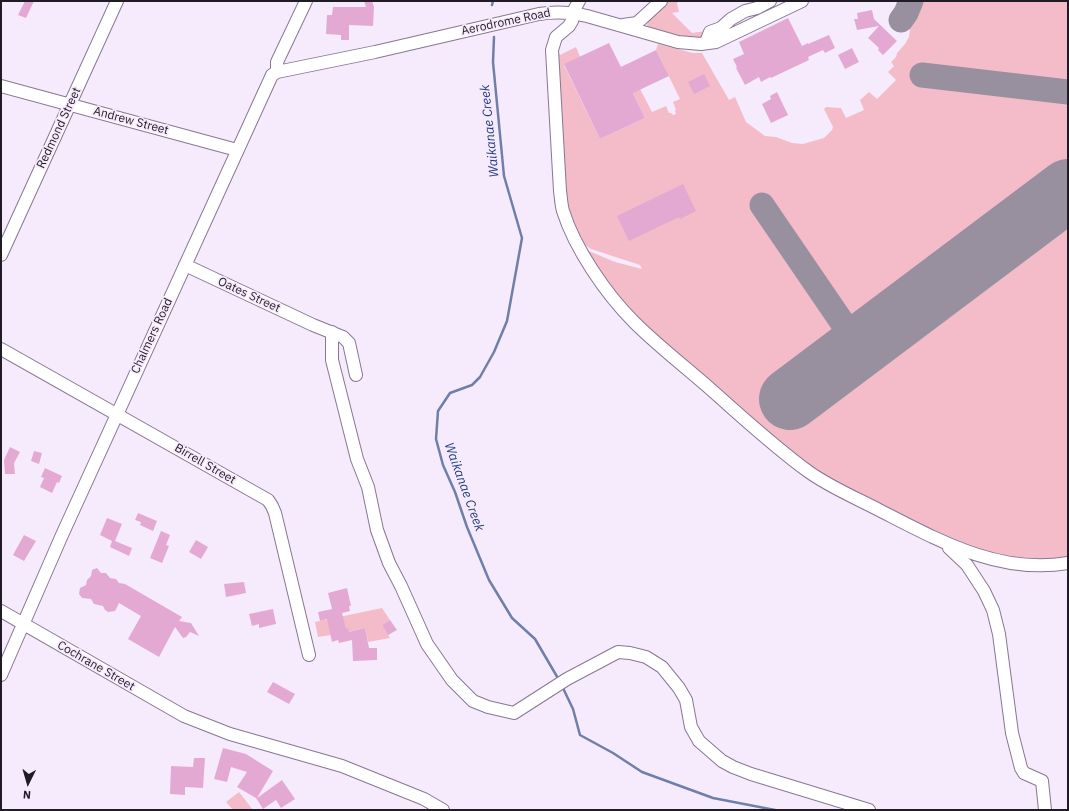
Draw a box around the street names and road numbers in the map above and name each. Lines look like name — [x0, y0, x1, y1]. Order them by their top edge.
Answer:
street label: Aerodrome Road — [460, 6, 552, 38]
street label: Redmond Street — [34, 85, 84, 171]
street label: Andrew Street — [92, 104, 170, 138]
street label: Oates Street — [215, 274, 283, 316]
street label: Chalmers Road — [128, 296, 176, 376]
street label: Birrell Street — [172, 441, 238, 487]
street label: Cochrane Street — [55, 638, 137, 694]

